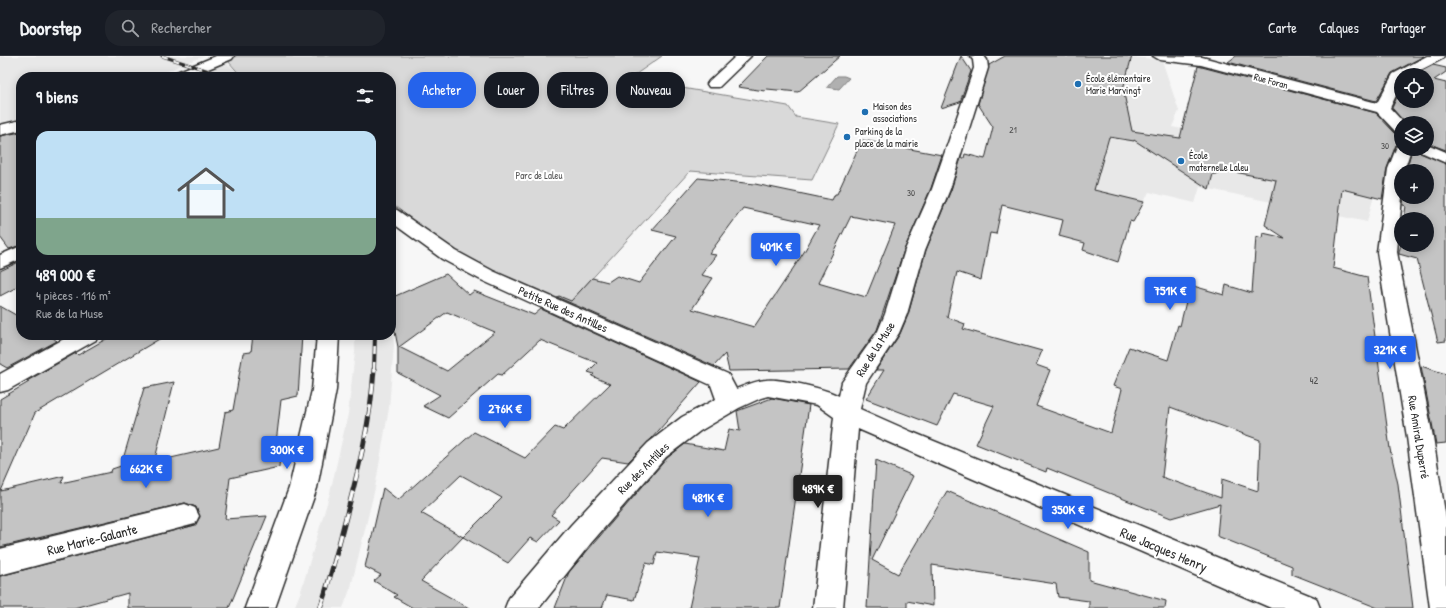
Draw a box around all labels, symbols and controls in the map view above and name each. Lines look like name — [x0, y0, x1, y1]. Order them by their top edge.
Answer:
search box — [105, 10, 385, 46]
text: Doorstep — [20, 15, 81, 41]
icon: search — [119, 17, 141, 39]
text: Rechercher — [151, 17, 212, 38]
text: Carte — [1268, 18, 1297, 37]
text: Calques — [1319, 18, 1359, 37]
text: Partager — [1381, 18, 1426, 37]
map controls — [1394, 68, 1434, 252]
button: locate — [1394, 68, 1434, 108]
street label: Rue Foran — [1252, 70, 1290, 92]
chip: Acheter — [408, 72, 476, 108]
chip: Louer — [484, 72, 539, 108]
chip: Filtres — [547, 72, 608, 108]
chip: Nouveau — [616, 72, 685, 108]
place label: École élémentaire Marie Marvingt — [1086, 72, 1151, 97]
marker: École élémentaire Marie Marvingt — [1073, 79, 1083, 89]
text: 9 biens — [36, 85, 78, 108]
icon: filters — [354, 85, 376, 107]
place label: Maison des associations — [873, 100, 917, 125]
marker: Maison des associations — [860, 107, 870, 117]
button: layers — [1394, 116, 1434, 156]
house number: 21 — [1009, 124, 1017, 136]
place label: Parking de la place de la mairie — [855, 125, 918, 150]
marker: Parking de la place de la mairie — [842, 132, 852, 142]
house number: 30 — [1381, 140, 1389, 152]
place label: École maternelle Laleu — [1189, 149, 1248, 174]
marker: École maternelle Laleu — [1176, 156, 1186, 166]
icon: home — [170, 157, 242, 229]
button: + — [1394, 164, 1434, 204]
park label: Parc de Laleu — [515, 169, 563, 182]
house number: 30 — [907, 187, 915, 199]
button: − — [1394, 212, 1434, 252]
pin: 401K € — [743, 233, 809, 267]
text: 401K € — [760, 237, 792, 255]
text: 489 000 € — [36, 263, 95, 286]
pin: 751K € — [1137, 277, 1203, 311]
text: 751K € — [1154, 281, 1186, 299]
street label: Petite Rue des Antilles — [516, 282, 611, 337]
text: 4 pièces · 116 m² — [36, 286, 111, 304]
text: Rue de la Muse — [36, 304, 103, 322]
street label: Rue de la Muse — [851, 318, 899, 380]
pin: 321K € — [1357, 336, 1423, 370]
text: 321K € — [1374, 340, 1406, 358]
house number: 42 — [1310, 374, 1319, 387]
street label: Rue Amiral Duperré — [1404, 394, 1434, 480]
pin: 276K € — [472, 395, 538, 429]
text: 276K € — [488, 399, 522, 417]
pin: 300K € — [254, 436, 320, 470]
street label: Rue des Antilles — [613, 438, 673, 498]
text: 300K € — [270, 440, 304, 458]
pin: 662K € — [113, 455, 179, 489]
text: 662K € — [130, 459, 162, 477]
pin: 489K € — [785, 475, 851, 509]
text: 489K € — [802, 479, 834, 497]
pin: 481K € — [675, 484, 741, 518]
text: 481K € — [692, 488, 724, 506]
pin: 350K € — [1035, 496, 1101, 530]
text: 350K € — [1051, 500, 1085, 518]
street label: Rue Marie-Galante — [45, 518, 140, 559]
street label: Rue Jacques Henry — [1117, 522, 1211, 577]

